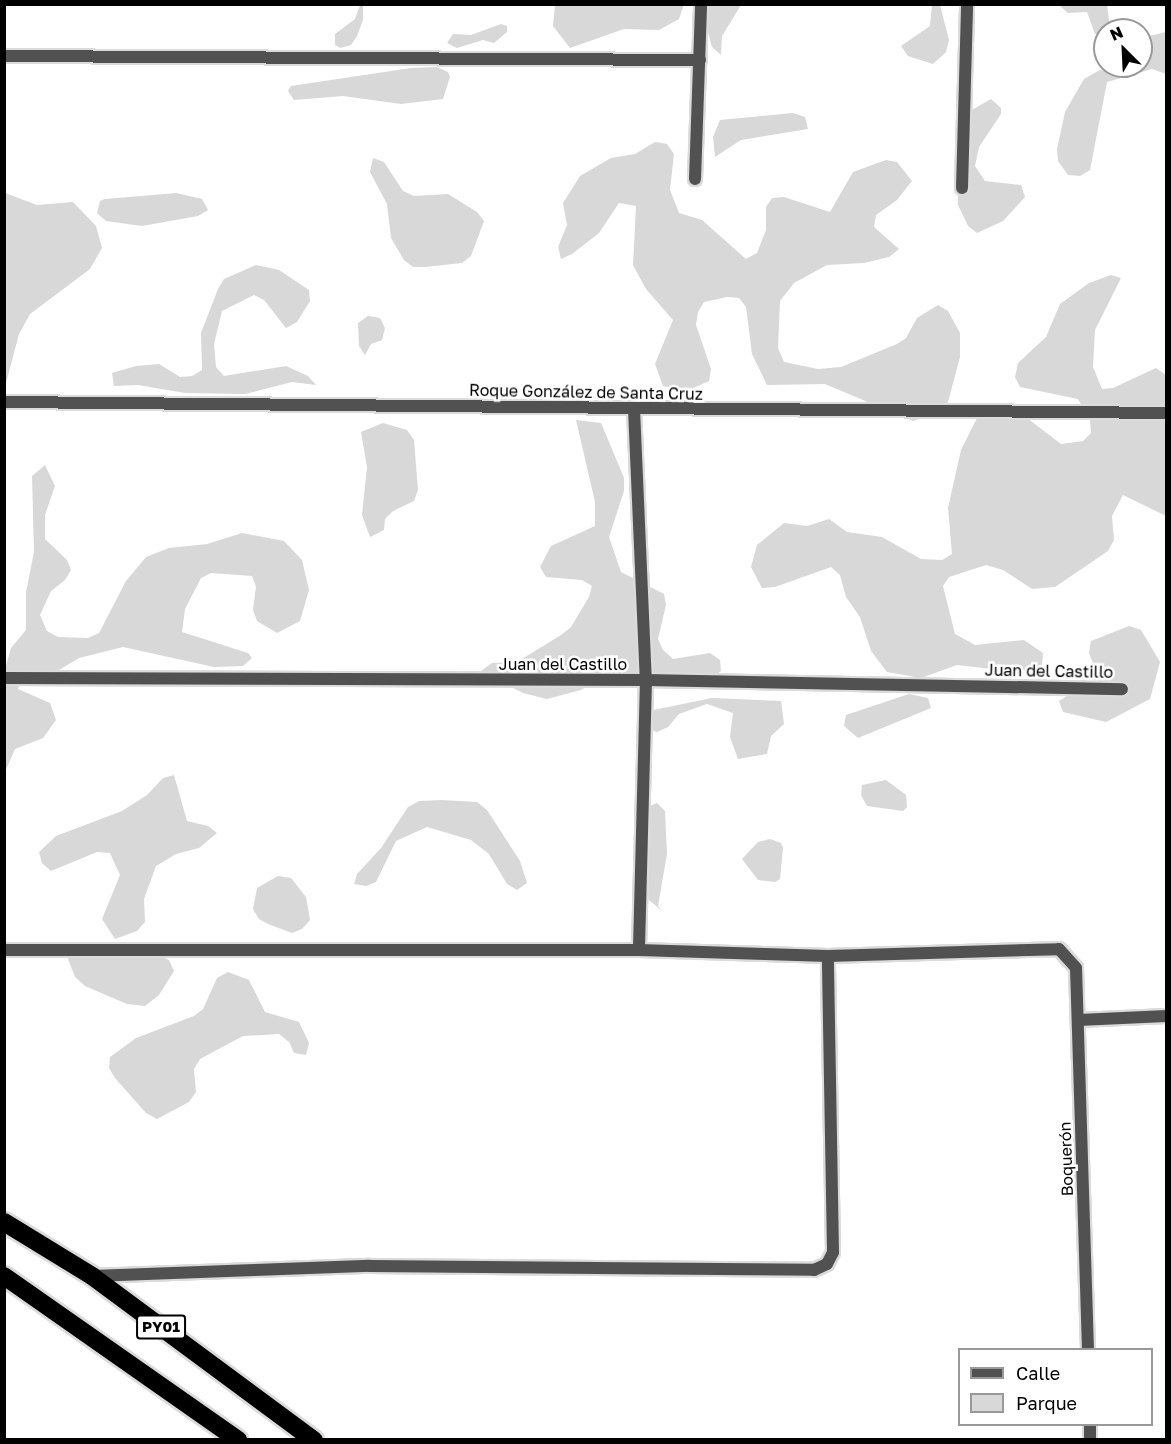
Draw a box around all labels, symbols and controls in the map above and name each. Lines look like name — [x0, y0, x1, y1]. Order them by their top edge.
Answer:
north arrow — [1093, 18, 1153, 78]
text: N — [1107, 22, 1126, 45]
street label: Roque González de Santa Cruz — [469, 380, 703, 404]
street label: Juan del Castillo — [499, 654, 627, 674]
street label: Juan del Castillo — [985, 660, 1113, 682]
street label: Boquerón — [1055, 1121, 1077, 1197]
road number: PY01 — [136, 1315, 186, 1339]
legend — [958, 1348, 1153, 1426]
text: Calle — [1016, 1362, 1060, 1384]
text: Parque — [1016, 1392, 1077, 1414]

